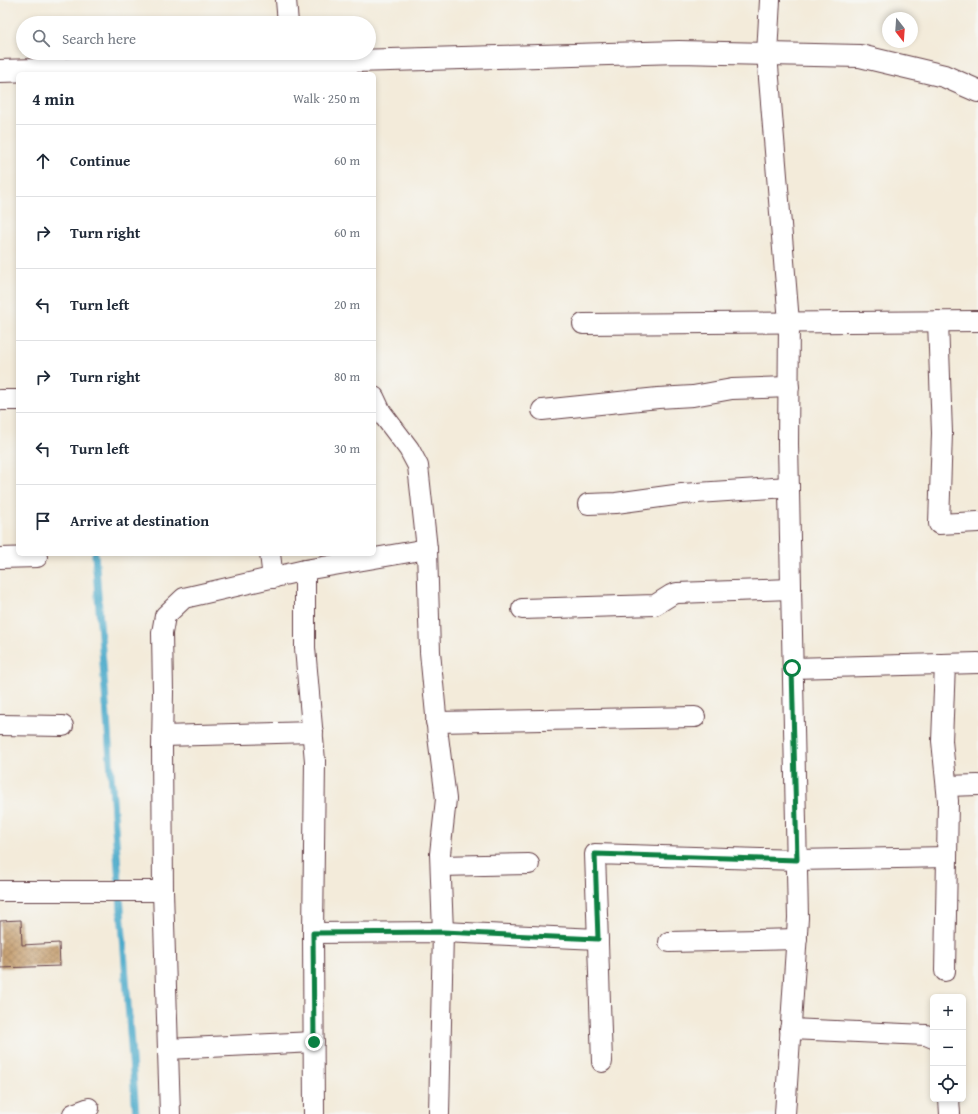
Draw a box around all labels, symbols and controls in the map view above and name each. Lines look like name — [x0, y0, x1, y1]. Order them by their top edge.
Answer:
north arrow — [882, 12, 918, 48]
search box — [16, 16, 376, 60]
icon: search — [30, 27, 52, 49]
text: Search here — [62, 28, 136, 49]
text: 4 min — [32, 86, 74, 111]
text: Walk · 250 m — [293, 89, 360, 108]
icon: ahead — [32, 150, 54, 172]
text: Continue — [70, 150, 131, 171]
text: 60 m — [334, 151, 360, 170]
icon: right — [32, 222, 54, 244]
text: Turn right — [70, 222, 141, 243]
text: 60 m — [334, 223, 360, 242]
icon: left — [32, 294, 54, 316]
text: Turn left — [70, 294, 129, 315]
text: 20 m — [334, 295, 360, 314]
icon: right — [32, 366, 54, 388]
text: Turn right — [70, 366, 141, 387]
text: 80 m — [334, 367, 360, 386]
icon: left — [32, 438, 54, 460]
text: Turn left — [70, 438, 129, 459]
text: 30 m — [334, 439, 360, 458]
icon: arrive — [32, 510, 54, 532]
text: Arrive at destination — [70, 510, 209, 531]
route start — [783, 659, 801, 677]
map controls — [930, 994, 966, 1102]
button: + — [930, 994, 966, 1030]
button: − — [930, 1030, 966, 1066]
route end — [305, 1033, 323, 1051]
button: locate — [930, 1066, 966, 1102]

